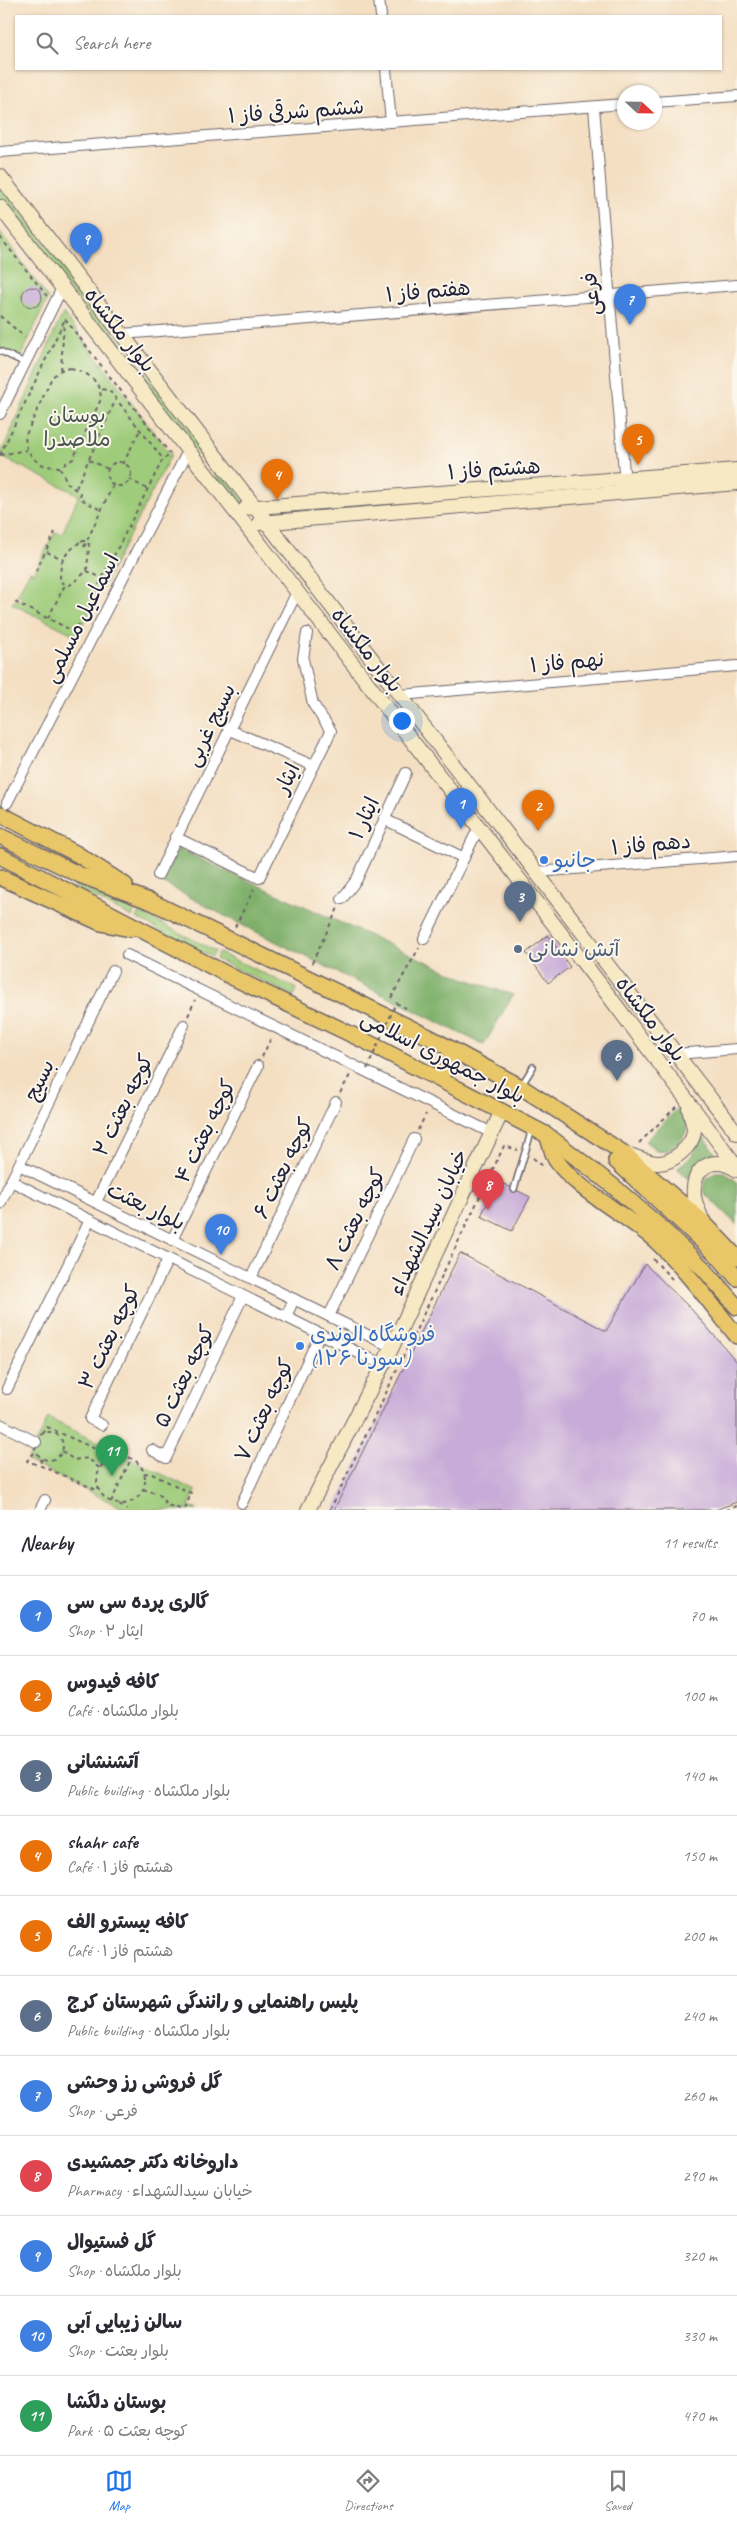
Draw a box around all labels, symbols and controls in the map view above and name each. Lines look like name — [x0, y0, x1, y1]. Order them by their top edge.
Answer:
search box — [15, 15, 722, 70]
icon: search — [33, 29, 61, 57]
text: Search here — [73, 31, 150, 55]
north arrow — [617, 85, 662, 130]
street label: ششم شرقی فاز ۱ — [227, 93, 365, 132]
pin: 9 — [70, 223, 102, 264]
street label: فرعی — [576, 271, 607, 317]
street label: هفتم فاز ۱ — [384, 274, 472, 311]
street label: بلوار ملکشاه — [79, 282, 161, 378]
pin: 7 — [614, 284, 646, 325]
park label: بوستان ملاصدرا — [43, 402, 111, 452]
pin: 5 — [622, 424, 654, 465]
street label: هشتم فاز ۱ — [447, 453, 542, 488]
pin: 4 — [261, 459, 293, 500]
street label: اسماعیل مسلمی — [37, 549, 126, 687]
street label: بلوار ملکشاه — [326, 602, 408, 698]
street label: نهم فاز ۱ — [529, 646, 605, 681]
street label: بسیج غربی — [179, 679, 242, 771]
your location — [389, 708, 415, 734]
street label: ایثار — [268, 758, 306, 800]
pin: 1 — [445, 788, 477, 829]
pin: 2 — [522, 790, 554, 831]
street label: ایثار ۱ — [343, 793, 385, 843]
street label: دهم فاز ۱ — [610, 828, 692, 863]
place label: جانبو — [552, 847, 596, 873]
marker: جانبو — [538, 854, 550, 866]
pin: 3 — [504, 881, 536, 922]
place label: آتش نشانی — [528, 936, 620, 963]
marker: آتش نشانی — [512, 943, 524, 955]
street label: بلوار ملکشاه — [610, 971, 692, 1067]
street label: بلوار جمهوری اسلامی — [356, 1005, 529, 1110]
pin: 6 — [601, 1040, 633, 1081]
street label: کوچه بعثت ۲ — [87, 1050, 159, 1160]
street label: بسیج — [18, 1055, 61, 1105]
street label: کوچه بعثت ۴ — [169, 1075, 241, 1187]
street label: کوچه بعثت ۶ — [247, 1113, 319, 1223]
street label: خیابان سیدالشهداء — [383, 1145, 473, 1299]
street label: کوچه بعثت ۸ — [319, 1163, 391, 1275]
pin: 8 — [472, 1169, 504, 1210]
street label: بلوار بعثت — [103, 1176, 189, 1236]
pin: 10 — [205, 1214, 237, 1255]
street label: کوچه بعثت ۳ — [72, 1280, 146, 1394]
street label: کوچه بعثت ۵ — [148, 1320, 220, 1432]
place label: فروشگاه الوندی (سورنا ۱۲۶) — [310, 1321, 436, 1372]
marker: فروشگاه الوندی (سورنا ۱۲۶) — [294, 1340, 306, 1352]
street label: کوچه بعثت ۷ — [229, 1354, 299, 1466]
pin: 11 — [96, 1435, 128, 1476]
text: Nearby — [20, 1530, 73, 1556]
text: 11 results — [663, 1533, 717, 1553]
text: گالری پرده سی سی — [67, 1590, 209, 1614]
text: 1 — [32, 1606, 40, 1626]
text: 70 m — [690, 1606, 717, 1626]
text: Shop · ایثار ۲ — [67, 1621, 144, 1641]
text: كافه فيدوس — [67, 1670, 159, 1694]
text: 2 — [32, 1686, 40, 1706]
text: 100 m — [683, 1686, 717, 1706]
text: Café · بلوار ملکشاه — [67, 1701, 179, 1721]
text: آتشنشانی — [67, 1750, 139, 1774]
text: 3 — [32, 1766, 40, 1786]
text: 140 m — [683, 1766, 717, 1786]
text: Public building · بلوار ملکشاه — [67, 1781, 231, 1801]
text: shahr cafe — [67, 1830, 138, 1854]
text: 4 — [32, 1846, 40, 1866]
text: 150 m — [683, 1846, 717, 1866]
text: Café · هشتم فاز ۱ — [67, 1857, 173, 1877]
text: کافه بیسترو الف — [67, 1910, 189, 1934]
text: 5 — [33, 1926, 39, 1946]
text: 200 m — [683, 1926, 717, 1946]
text: Café · هشتم فاز ۱ — [67, 1941, 173, 1961]
text: پلیس راهنمایی و رانندگی شهرستان کرج — [67, 1990, 358, 2014]
text: 6 — [32, 2006, 40, 2026]
text: 240 m — [683, 2006, 717, 2026]
text: Public building · بلوار ملکشاه — [67, 2021, 231, 2041]
text: گل فروشی رز وحشی — [67, 2070, 222, 2094]
text: 7 — [32, 2086, 40, 2106]
text: 260 m — [683, 2086, 717, 2106]
text: Shop · فرعی — [67, 2101, 138, 2121]
text: داروخانه دکتر جمشیدی — [67, 2150, 238, 2174]
text: 8 — [32, 2166, 40, 2186]
text: 290 m — [683, 2166, 717, 2186]
text: Pharmacy · خیابان سیدالشهداء — [67, 2181, 253, 2201]
text: گل فستیوال — [67, 2230, 156, 2254]
text: 9 — [32, 2246, 40, 2266]
text: 320 m — [683, 2246, 717, 2266]
text: Shop · بلوار ملکشاه — [67, 2261, 182, 2281]
text: سالن زیبایی آبی — [67, 2310, 182, 2334]
text: 10 — [29, 2326, 43, 2346]
text: 330 m — [683, 2326, 717, 2346]
text: Shop · بلوار بعثت — [67, 2341, 169, 2361]
text: بوستان دلگشا — [67, 2390, 166, 2414]
text: 11 — [29, 2406, 43, 2426]
text: 470 m — [683, 2406, 717, 2426]
text: Park · کوچه بعثت ۵ — [67, 2421, 188, 2441]
tab: Map — [105, 2467, 133, 2514]
tab: Directions — [344, 2467, 393, 2514]
tab: Saved — [604, 2467, 632, 2514]

